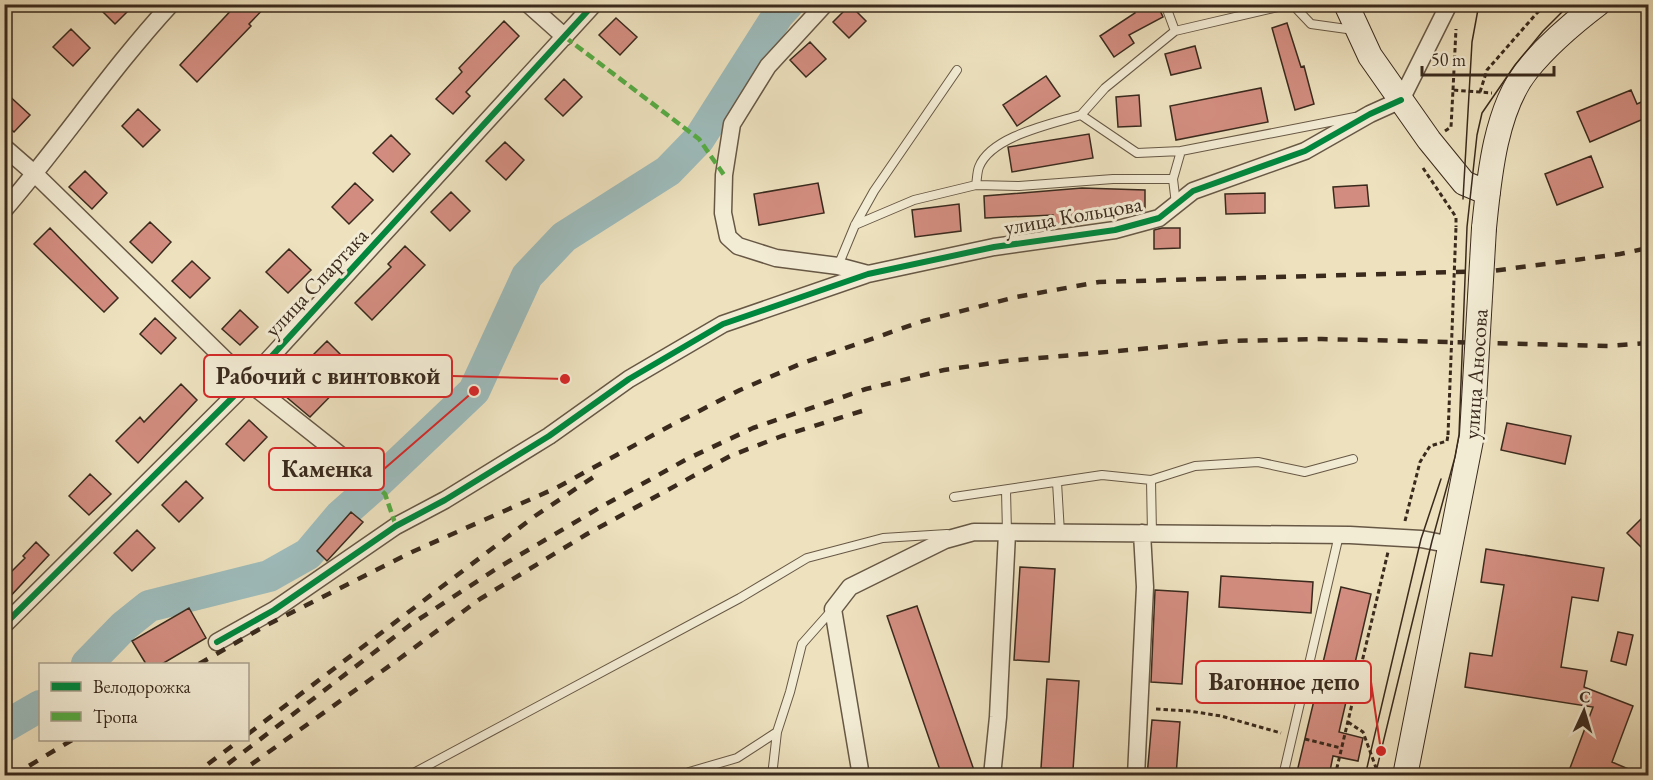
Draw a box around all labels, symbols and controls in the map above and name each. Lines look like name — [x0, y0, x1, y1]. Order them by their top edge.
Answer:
scale bar — [1422, 39, 1554, 77]
text: 50 m — [1431, 48, 1466, 71]
street label: улица Кольцова — [1002, 189, 1145, 242]
street label: улица Спартака — [258, 221, 375, 343]
street label: улица Аносова — [1456, 308, 1495, 440]
callout: Рабочий с винтовкой — [204, 355, 452, 397]
text: Рабочий с винтовкой — [216, 360, 440, 391]
callout: Каменка — [269, 448, 384, 490]
text: Каменка — [282, 453, 373, 484]
callout: Вагонное депо — [1196, 661, 1371, 703]
legend — [39, 663, 249, 741]
text: Вагонное депо — [1209, 666, 1359, 697]
text: Велодорожка — [93, 675, 192, 698]
north arrow — [1554, 681, 1614, 741]
text: С — [1579, 686, 1591, 707]
text: Тропа — [93, 705, 139, 728]

